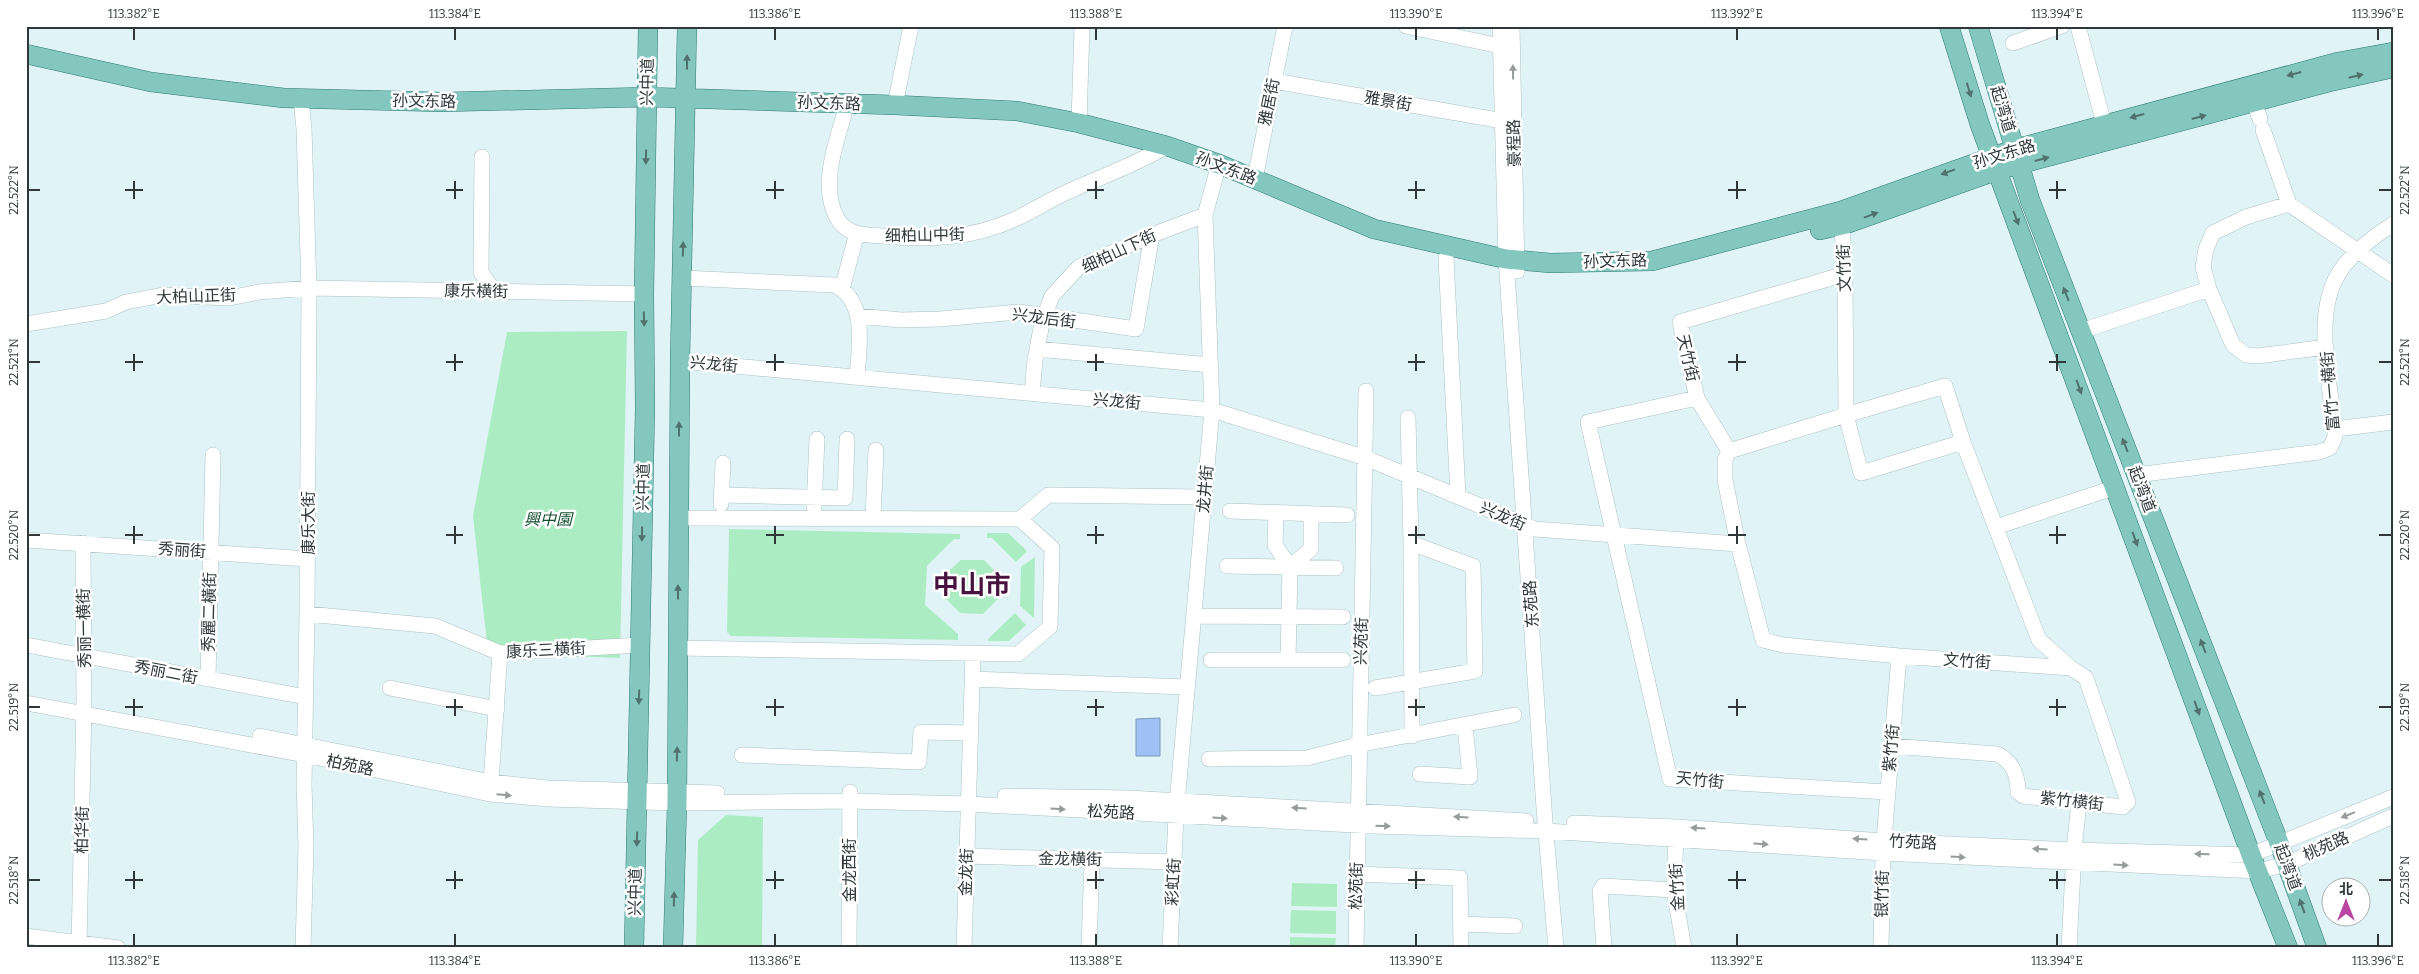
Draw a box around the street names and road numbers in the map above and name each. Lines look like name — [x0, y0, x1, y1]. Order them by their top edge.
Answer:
street label: 兴中道 — [637, 58, 657, 106]
street label: 雅居街 — [1255, 77, 1283, 127]
street label: 起湾道 — [1987, 83, 2019, 135]
street label: 雅景街 — [1363, 87, 1413, 115]
street label: 孙文东路 — [392, 91, 456, 111]
street label: 孙文东路 — [797, 92, 861, 114]
street label: 豪程路 — [1504, 119, 1524, 167]
street label: 孙文东路 — [1971, 136, 2037, 172]
street label: 孙文东路 — [1193, 148, 1259, 188]
street label: 细柏山中街 — [885, 225, 965, 245]
street label: 细柏山下街 — [1079, 225, 1159, 277]
street label: 文竹街 — [1834, 244, 1854, 292]
street label: 孙文东路 — [1583, 250, 1647, 272]
street label: 康乐横街 — [444, 281, 508, 301]
street label: 大柏山正街 — [156, 285, 236, 307]
street label: 兴龙后街 — [1011, 305, 1077, 331]
street label: 天竹街 — [1673, 332, 1703, 384]
street label: 富竹一横街 — [2317, 350, 2343, 432]
street label: 兴龙街 — [689, 352, 739, 376]
street label: 兴龙街 — [1092, 389, 1142, 413]
street label: 兴中道 — [633, 463, 653, 511]
street label: 起湾道 — [2125, 463, 2159, 515]
street label: 龙井街 — [1193, 464, 1217, 514]
street label: 康乐大街 — [299, 491, 318, 555]
street label: 兴龙街 — [1477, 498, 1529, 534]
street label: 秀丽街 — [157, 539, 207, 561]
street label: 秀麗二橫街 — [199, 572, 219, 652]
street label: 东苑路 — [1520, 579, 1542, 629]
street label: 秀丽一横街 — [74, 588, 94, 668]
street label: 兴苑街 — [1351, 617, 1371, 665]
street label: 康乐三横街 — [506, 638, 586, 662]
street label: 文竹街 — [1942, 650, 1992, 672]
street label: 秀丽二街 — [133, 657, 199, 687]
street label: 紫竹街 — [1879, 723, 1903, 773]
street label: 柏苑路 — [325, 751, 375, 779]
street label: 天竹街 — [1675, 768, 1725, 792]
street label: 紫竹横街 — [2039, 788, 2105, 814]
street label: 松苑路 — [1087, 801, 1135, 823]
street label: 柏华街 — [72, 806, 92, 854]
street label: 桃苑路 — [2300, 828, 2352, 864]
street label: 竹苑路 — [1889, 831, 1937, 853]
street label: 金龙西街 — [840, 838, 859, 902]
street label: 起湾道 — [2271, 841, 2305, 893]
street label: 金龙街 — [956, 848, 976, 896]
street label: 金龙横街 — [1038, 849, 1102, 869]
street label: 彩虹街 — [1162, 858, 1184, 906]
street label: 松苑街 — [1346, 862, 1366, 910]
street label: 金竹街 — [1666, 863, 1688, 911]
street label: 兴中道 — [625, 868, 645, 916]
street label: 银竹街 — [1872, 870, 1892, 918]

